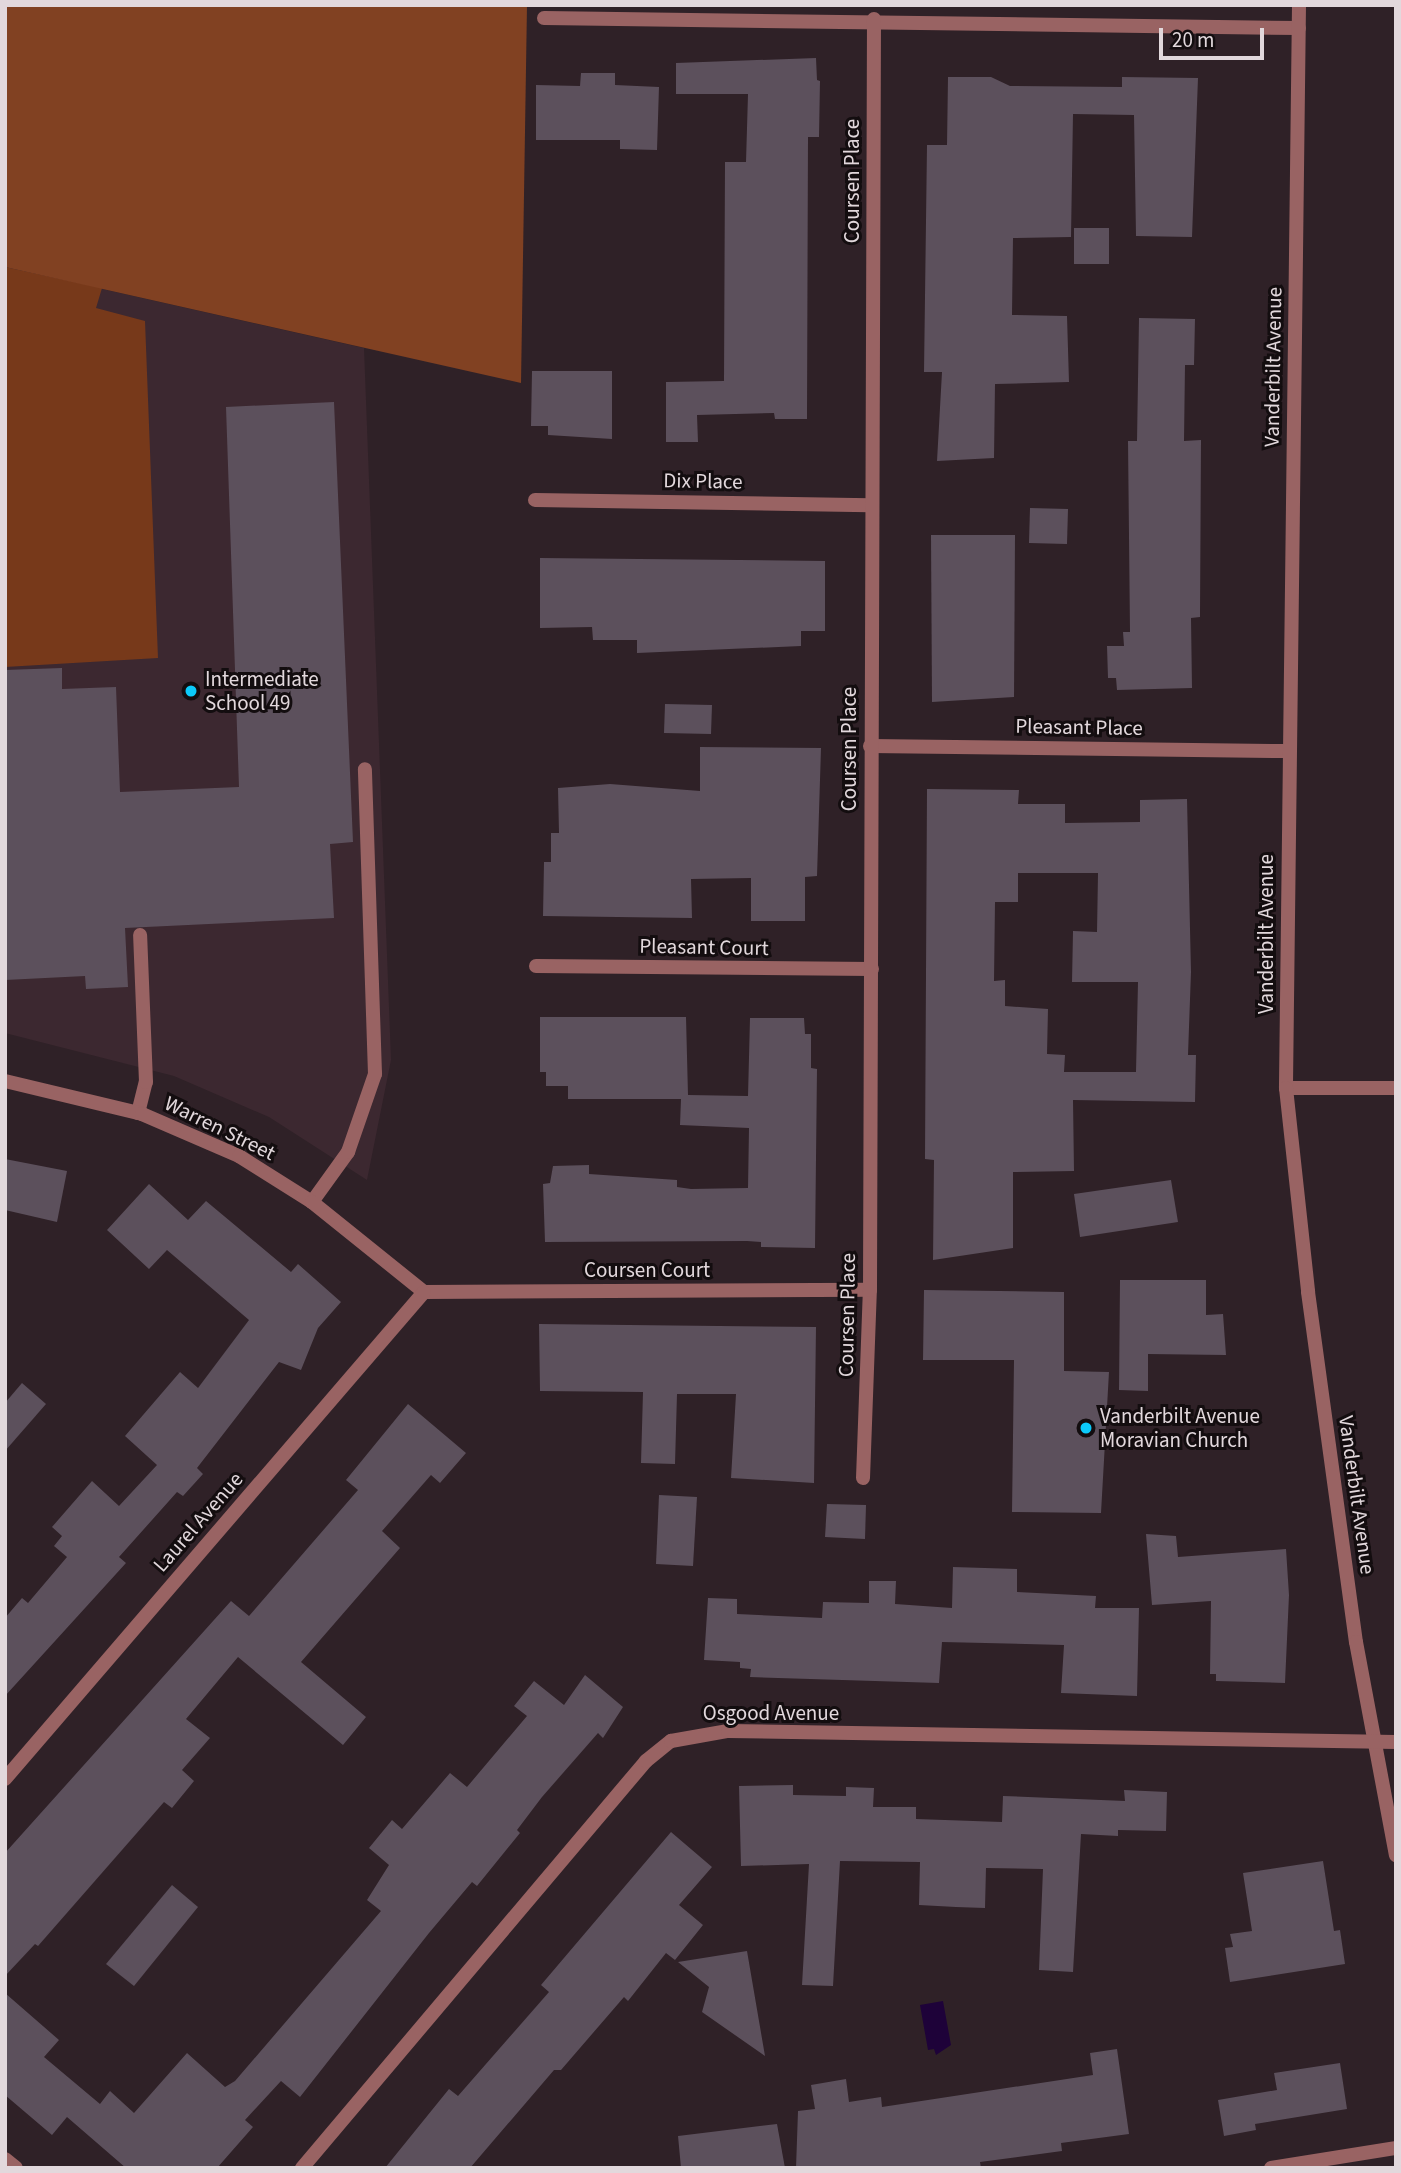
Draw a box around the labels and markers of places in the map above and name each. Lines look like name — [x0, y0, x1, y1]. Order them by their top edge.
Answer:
place label: Intermediate School 49 — [205, 666, 319, 716]
marker: Intermediate School 49 — [183, 683, 199, 699]
place label: Vanderbilt Avenue Moravian Church — [1100, 1403, 1260, 1453]
marker: Vanderbilt Avenue Moravian Church — [1078, 1420, 1094, 1436]

